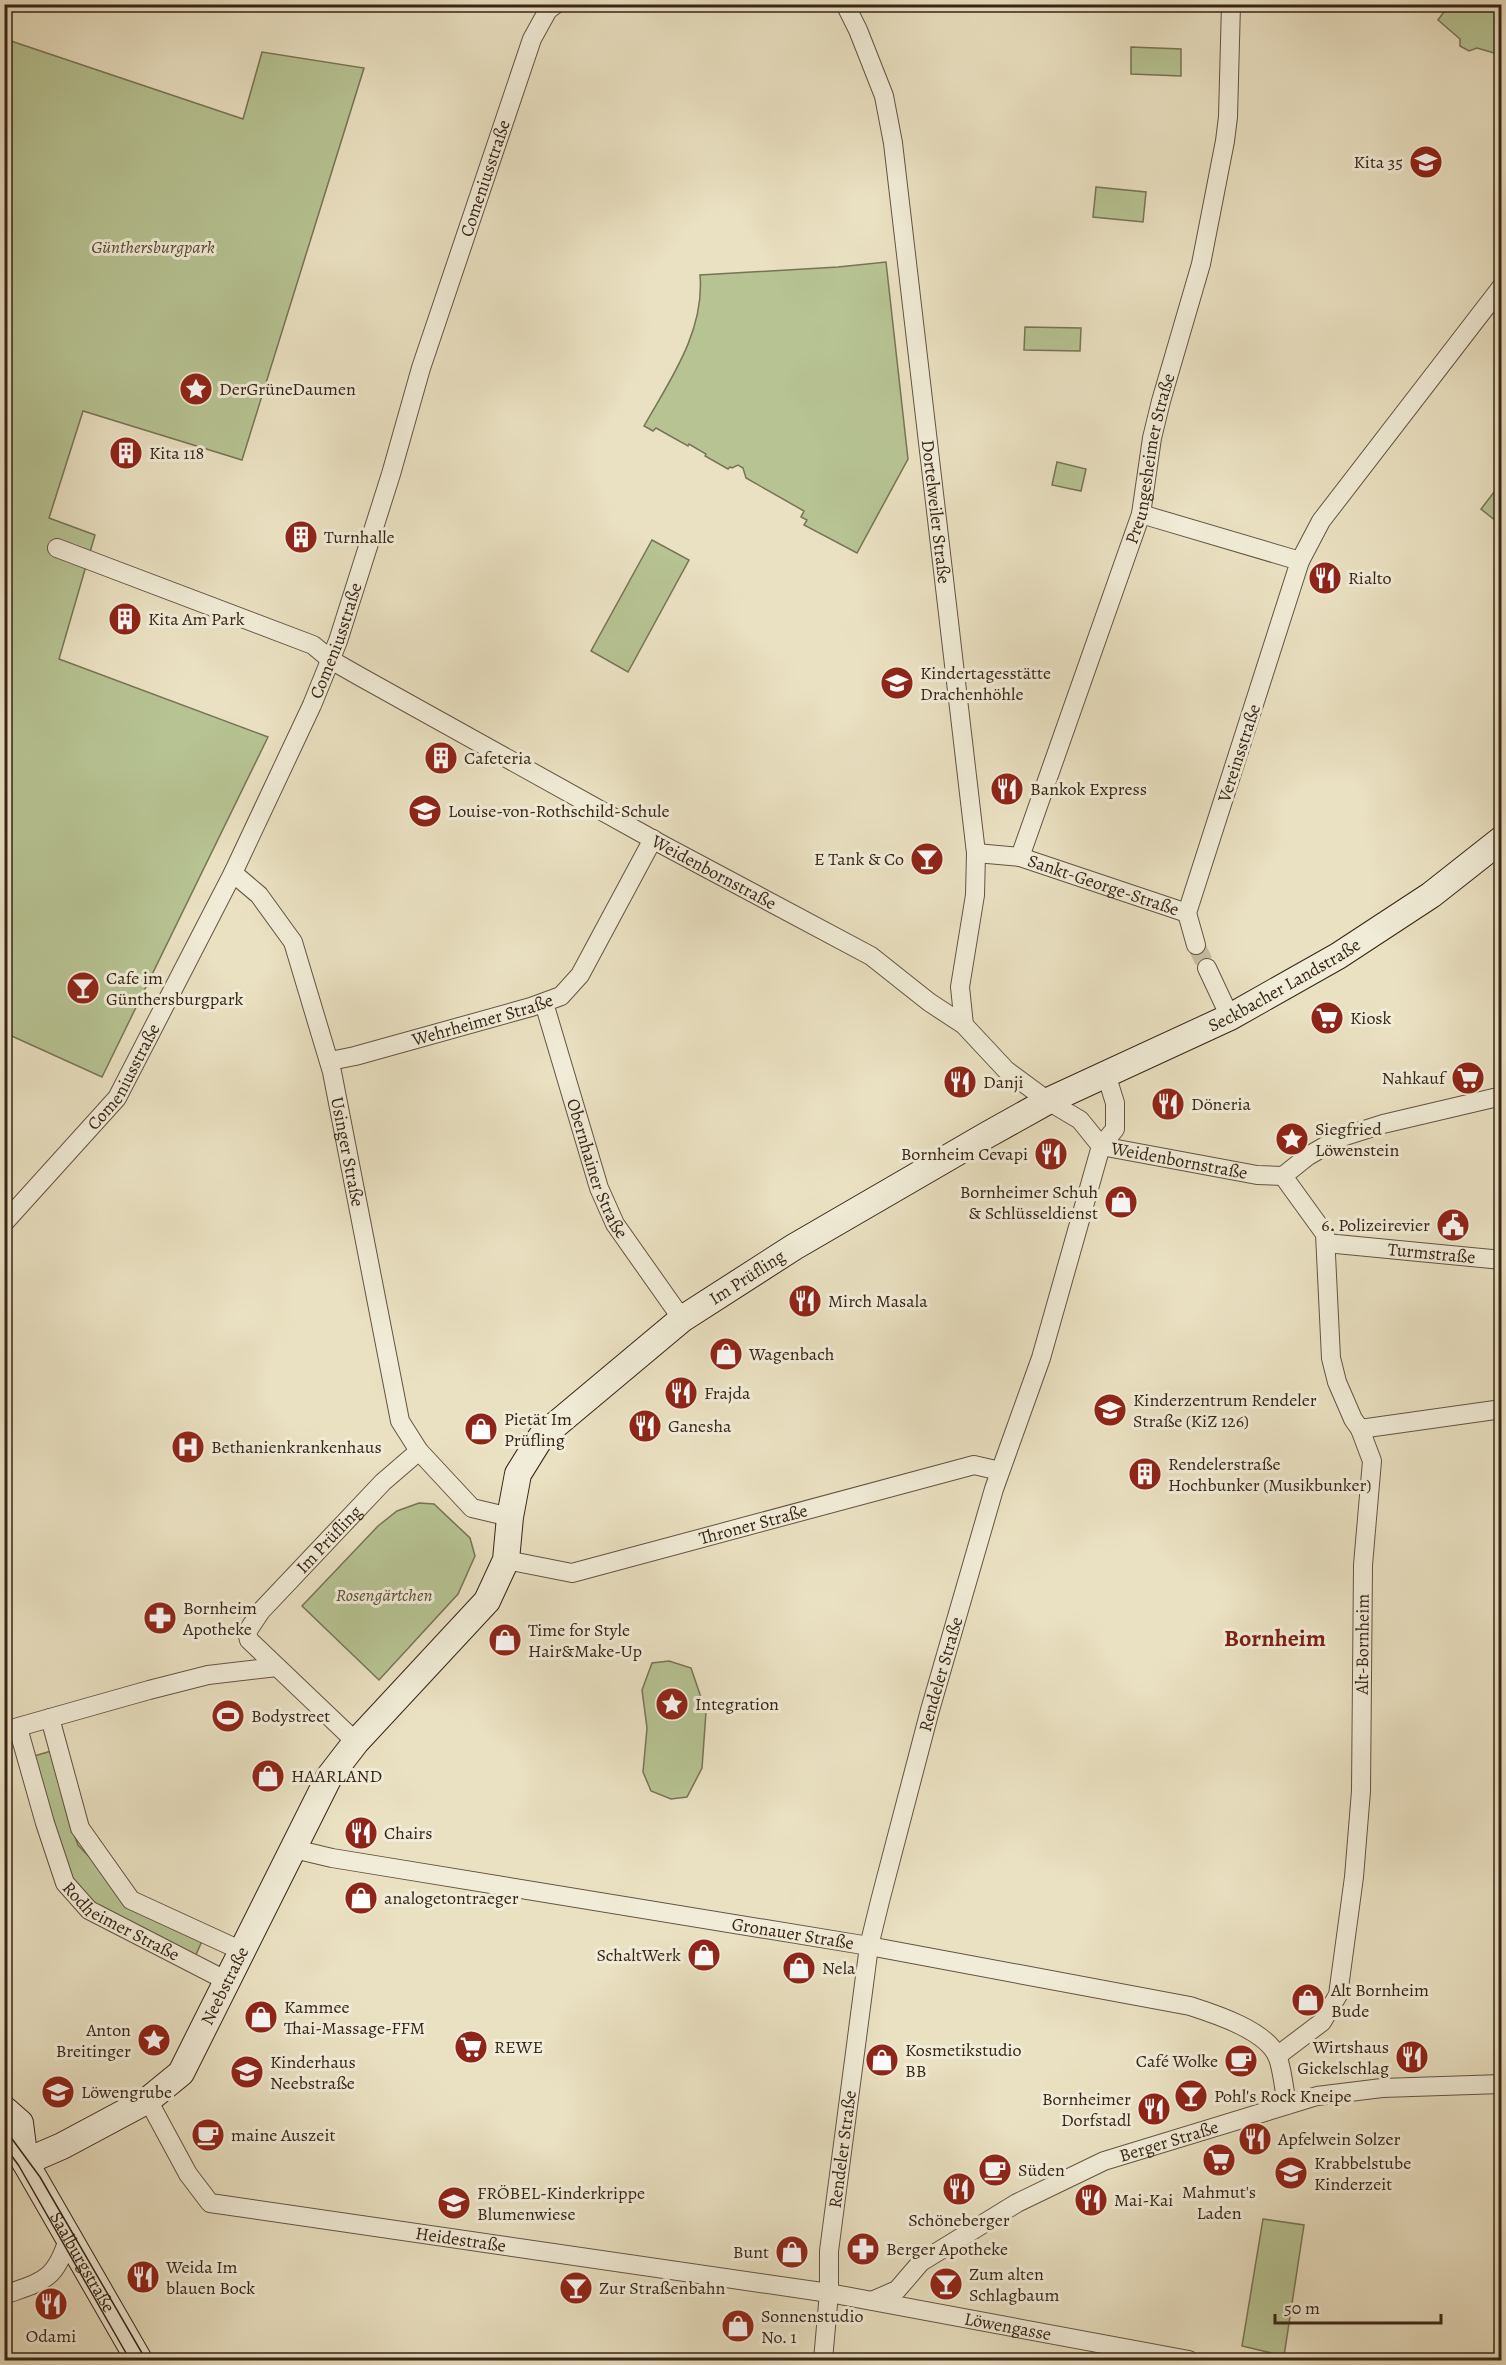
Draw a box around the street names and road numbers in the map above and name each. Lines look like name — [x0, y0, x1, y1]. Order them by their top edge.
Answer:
street label: Comeniusstraße — [454, 117, 516, 240]
street label: Preungesheimer Straße — [1119, 370, 1180, 547]
street label: Dortelweiler Straße — [916, 438, 956, 585]
street label: Comeniusstraße — [304, 580, 368, 702]
street label: Vereinsstraße — [1212, 701, 1266, 806]
street label: Weidenbornstraße — [646, 829, 781, 915]
street label: Sankt-George-Straße — [1025, 848, 1182, 921]
street label: Seckbacher Landstraße — [1204, 933, 1365, 1037]
street label: Wehrheimer Straße — [408, 988, 556, 1052]
street label: Comeniusstraße — [82, 1019, 165, 1135]
street label: Usinger Straße — [325, 1095, 370, 1209]
street label: Obernhainer Straße — [561, 1096, 634, 1243]
street label: Weidenbornstraße — [1108, 1136, 1249, 1185]
street label: Turmstraße — [1387, 1237, 1476, 1269]
street label: Im Prüfling — [705, 1244, 790, 1310]
street label: Throner Straße — [696, 1498, 810, 1550]
street label: Im Prüfling — [291, 1500, 367, 1579]
street label: Alt-Bornheim — [1350, 1594, 1375, 1696]
street label: Rendeler Straße — [913, 1614, 968, 1734]
street label: Rodheimer Straße — [57, 1876, 184, 1967]
street label: Gronauer Straße — [730, 1912, 856, 1955]
street label: Neebstraße — [195, 1942, 254, 2029]
street label: Rendeler Straße — [823, 2089, 862, 2209]
street label: Berger Straße — [1116, 2115, 1221, 2168]
street label: Saalburgstraße — [44, 2207, 121, 2317]
street label: Heidestraße — [414, 2221, 508, 2258]
street label: Löwengasse — [962, 2306, 1053, 2346]

